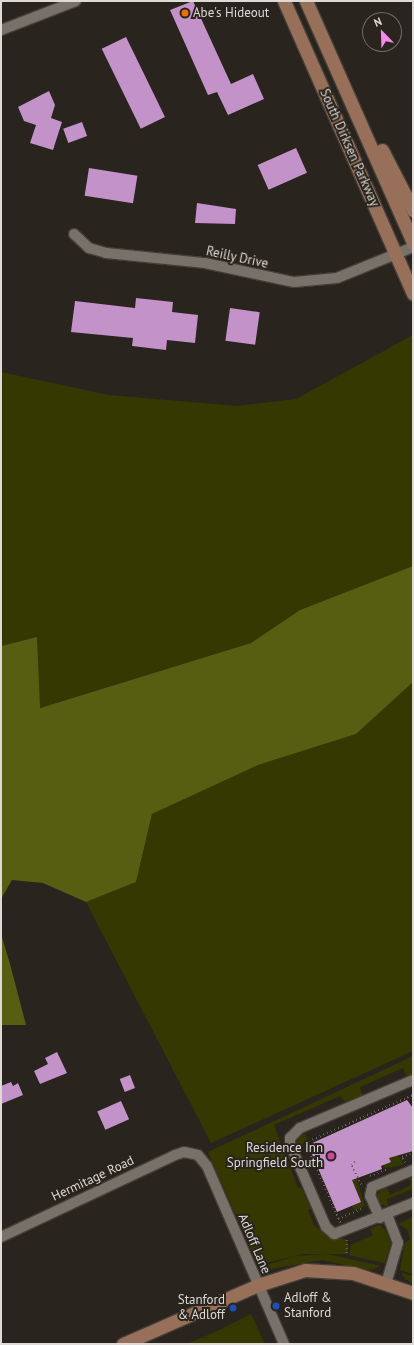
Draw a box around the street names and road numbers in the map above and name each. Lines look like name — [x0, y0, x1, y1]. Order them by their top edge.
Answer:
street label: South Dirksen Parkway — [316, 87, 382, 209]
street label: Reilly Drive — [204, 244, 270, 272]
street label: Hermitage Road — [49, 1153, 137, 1205]
street label: Adloff Lane — [234, 1212, 274, 1276]

